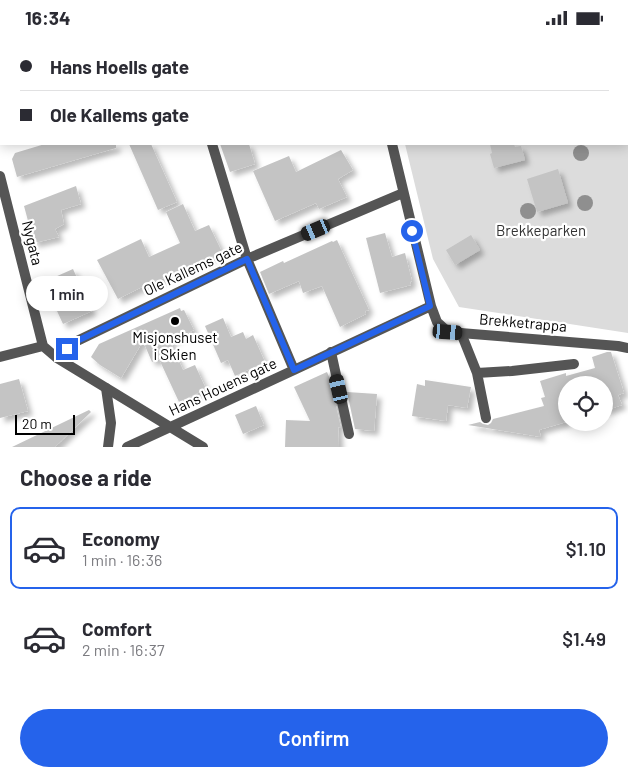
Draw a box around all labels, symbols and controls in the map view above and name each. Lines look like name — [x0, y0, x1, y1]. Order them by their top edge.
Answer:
text: 16:34 — [25, 6, 71, 29]
text: Hans Hoells gate — [50, 55, 189, 78]
text: Ole Kallems gate — [50, 103, 189, 126]
car — [299, 217, 332, 243]
street label: Nygata — [19, 219, 47, 267]
route start — [401, 220, 423, 242]
park label: Brekkeparken — [496, 221, 586, 239]
street label: Ole Kallems gate — [140, 237, 245, 299]
callout: 1 min — [26, 277, 108, 311]
text: 1 min — [50, 284, 84, 303]
street label: Brekketrappa — [478, 309, 568, 335]
marker: Misjonshuset i Skien — [169, 315, 181, 327]
car — [432, 323, 463, 341]
place label: Misjonshuset i Skien — [132, 328, 218, 363]
route end — [56, 338, 78, 360]
street label: Hans Houens gate — [166, 353, 279, 419]
car — [328, 373, 349, 405]
map controls — [558, 376, 613, 431]
button: locate — [558, 376, 613, 431]
scale bar — [15, 412, 75, 435]
text: 20 m — [22, 415, 52, 432]
text: Choose a ride — [20, 464, 152, 490]
icon: car — [22, 526, 67, 571]
text: Economy — [82, 527, 160, 550]
text: $1.10 — [566, 537, 606, 560]
text: 1 min · 16:36 — [82, 550, 162, 569]
icon: car — [22, 616, 67, 661]
text: Comfort — [82, 617, 152, 640]
text: $1.49 — [562, 627, 606, 650]
text: 2 min · 16:37 — [82, 640, 165, 659]
button: Confirm — [20, 709, 608, 767]

